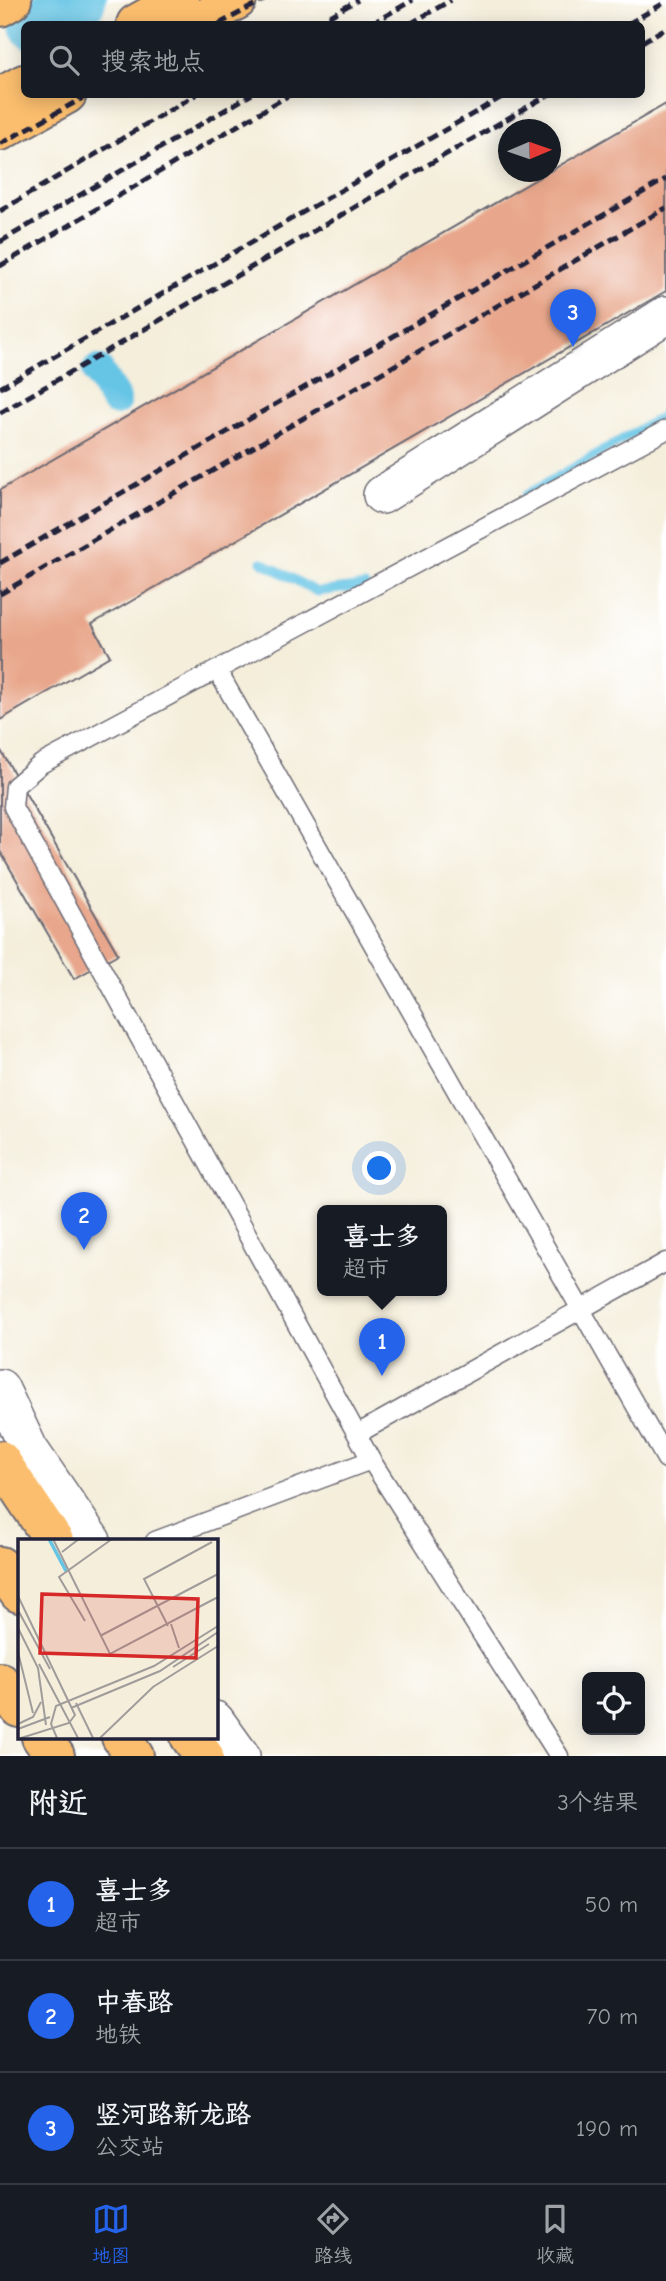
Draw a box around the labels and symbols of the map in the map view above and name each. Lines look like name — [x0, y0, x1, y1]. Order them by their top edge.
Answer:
north arrow — [498, 119, 561, 182]
pin: 3 — [550, 289, 596, 347]
your location — [362, 1151, 396, 1185]
pin: 2 — [61, 1192, 107, 1250]
pin: 1 — [359, 1318, 405, 1376]
inset map — [18, 1539, 217, 1738]

